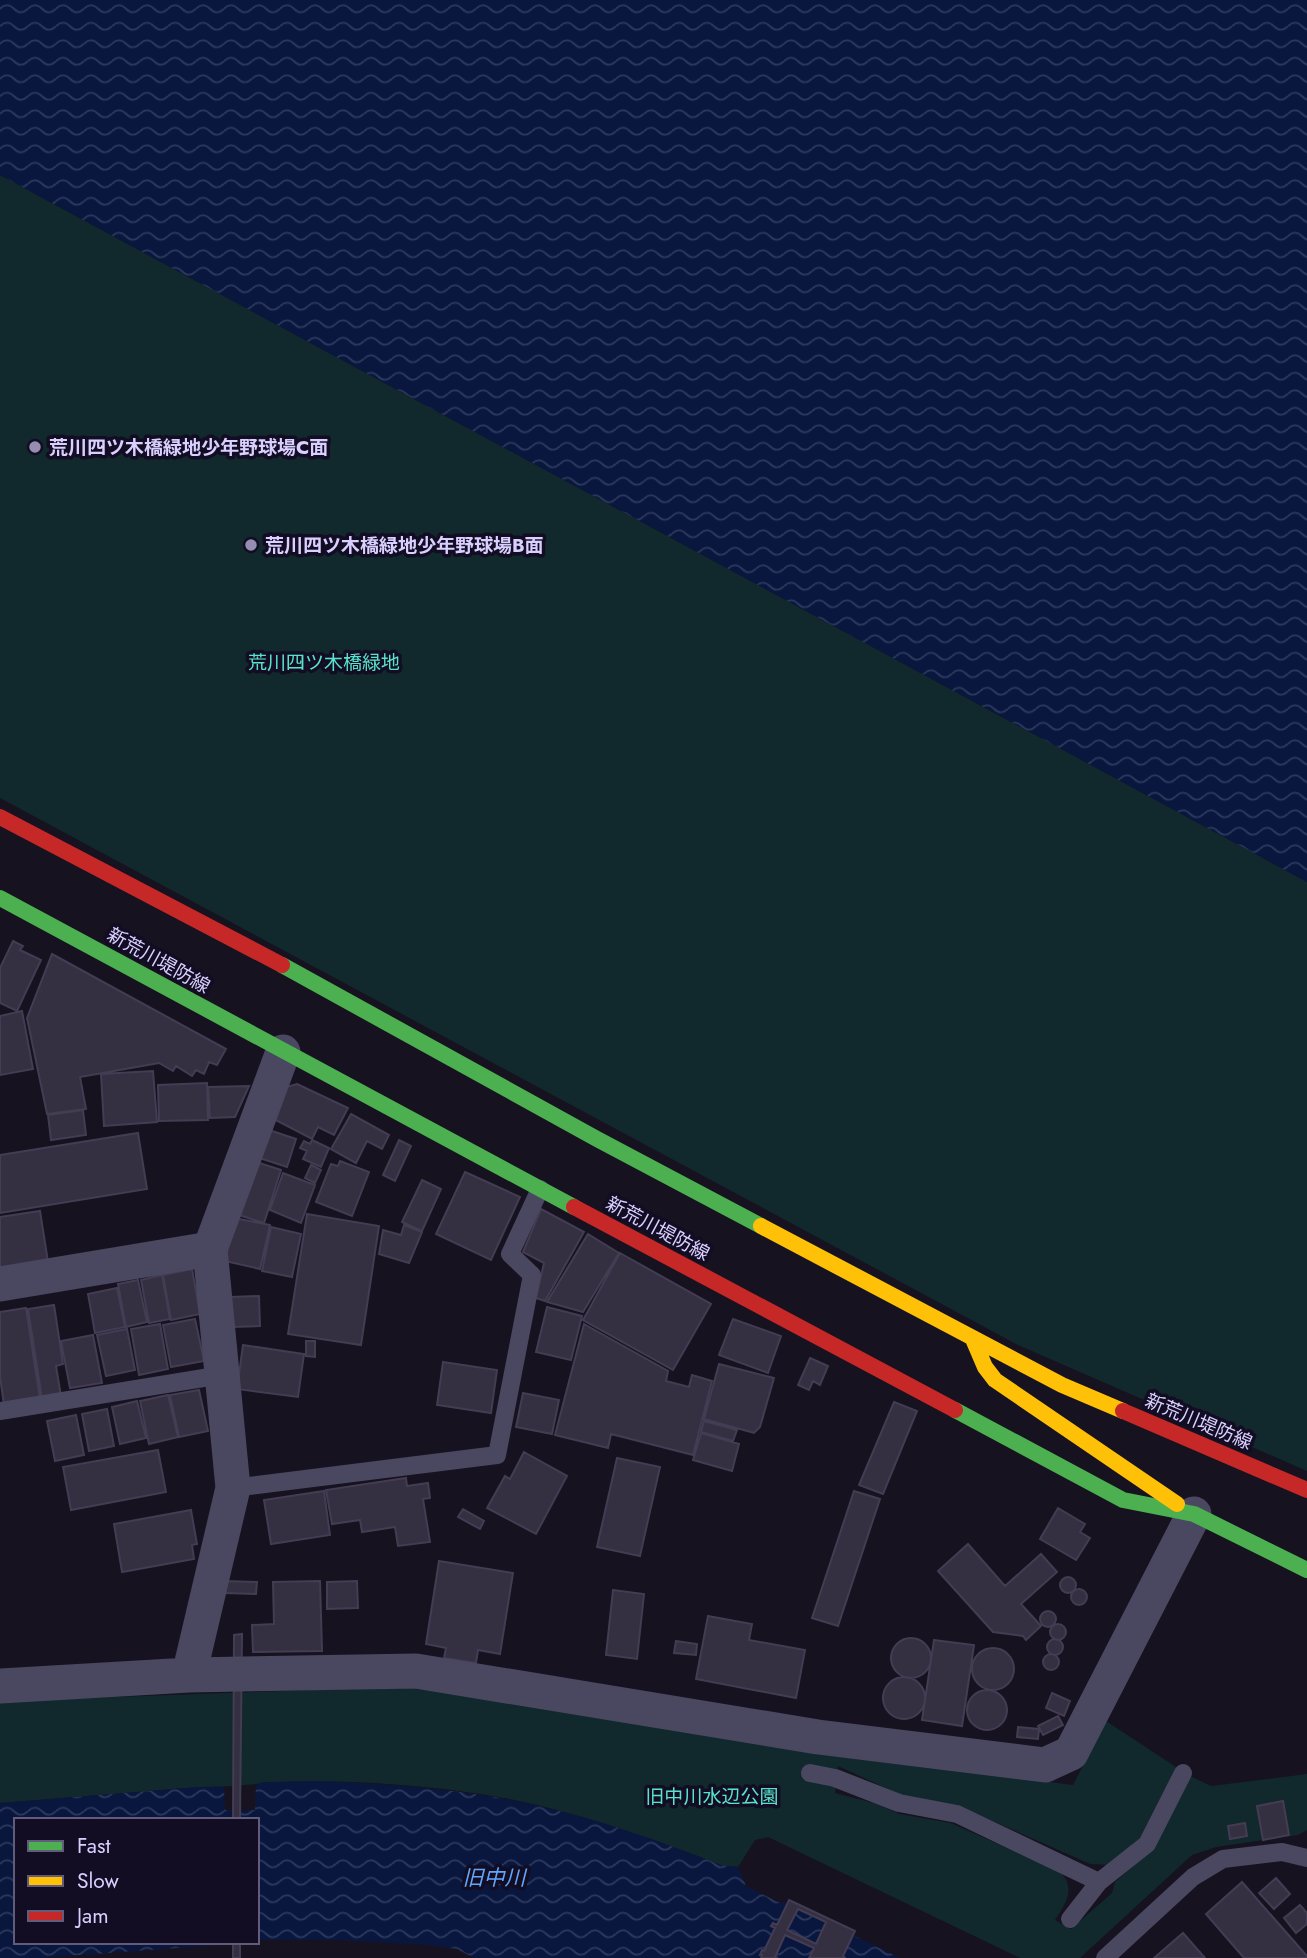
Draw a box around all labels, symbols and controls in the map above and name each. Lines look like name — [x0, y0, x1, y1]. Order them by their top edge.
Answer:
place label: 荒川四ツ木橋緑地少年野球場C面 — [49, 434, 328, 461]
marker: 荒川四ツ木橋緑地少年野球場C面 — [27, 439, 43, 455]
place label: 荒川四ツ木橋緑地少年野球場B面 — [265, 532, 544, 559]
marker: 荒川四ツ木橋緑地少年野球場B面 — [243, 537, 259, 553]
park label: 荒川四ツ木橋緑地 — [248, 649, 400, 676]
street label: 新荒川堤防線 — [102, 921, 215, 1000]
street label: 新荒川堤防線 — [601, 1190, 714, 1267]
street label: 新荒川堤防線 — [1141, 1387, 1257, 1456]
park label: 旧中川水辺公園 — [645, 1783, 779, 1810]
legend — [14, 1818, 259, 1944]
text: Fast — [77, 1831, 110, 1861]
water label: 旧中川 — [463, 1863, 527, 1893]
text: Slow — [77, 1866, 119, 1896]
text: Jam — [74, 1901, 109, 1931]

